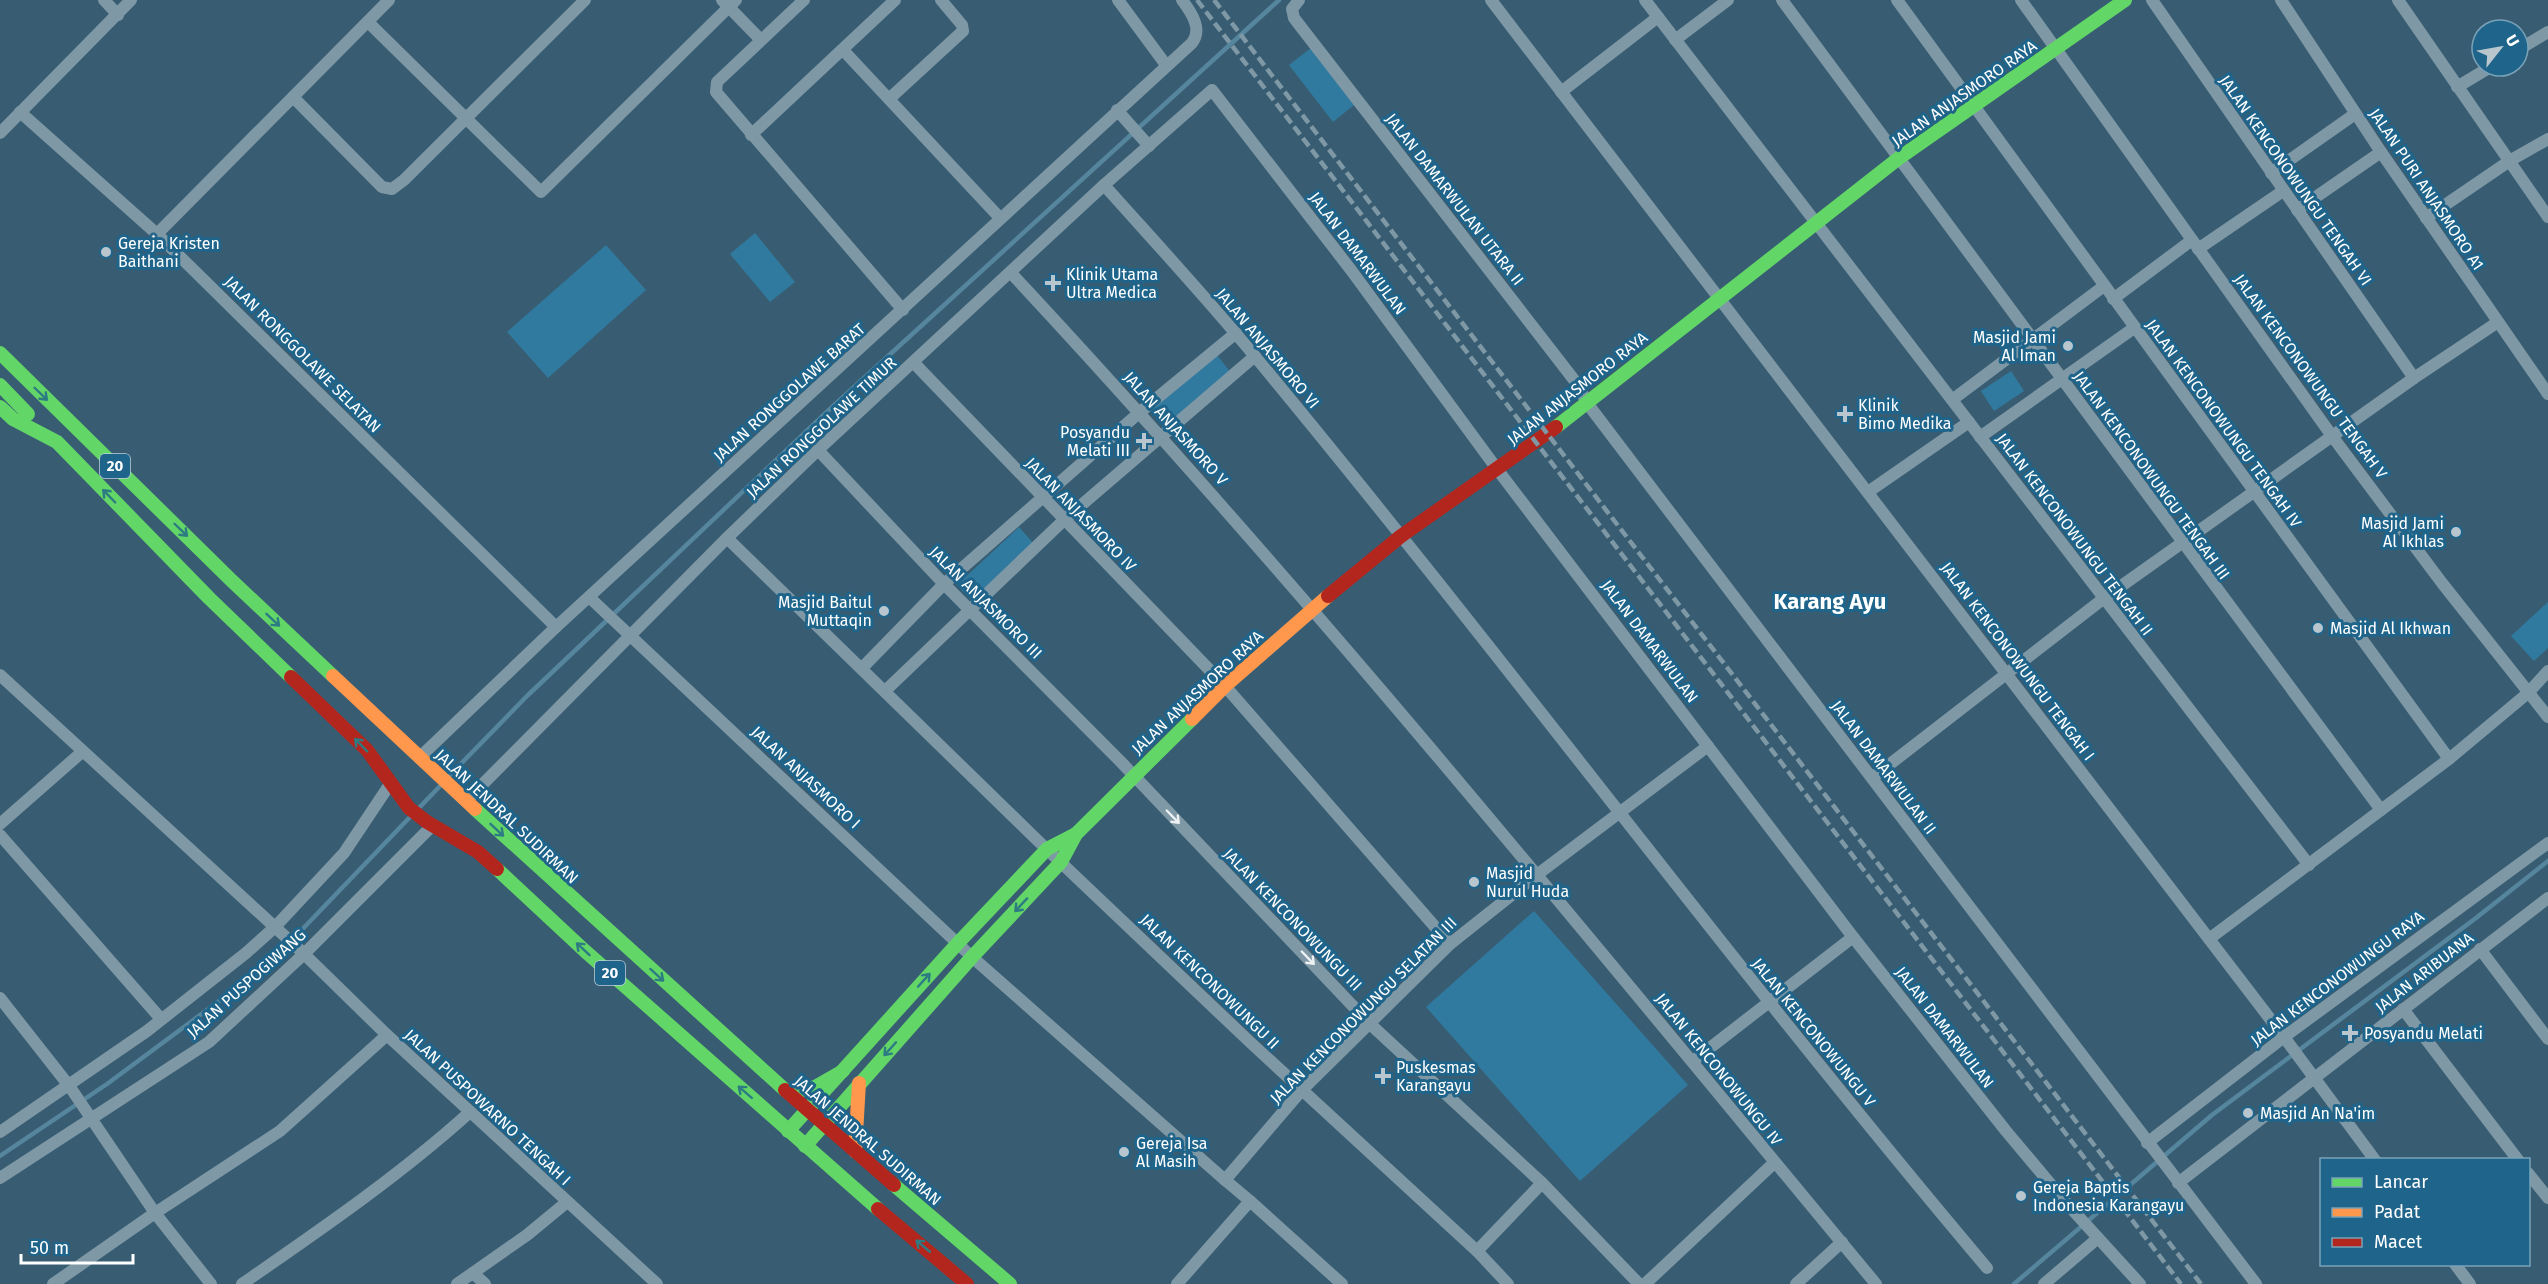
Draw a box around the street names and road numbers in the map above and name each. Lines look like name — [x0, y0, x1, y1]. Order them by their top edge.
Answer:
street label: JALAN ANJASMORO RAYA — [1888, 36, 2041, 151]
street label: JALAN KENCONOWUNGU TENGAH VI — [2215, 71, 2376, 289]
street label: JALAN PURI ANJASMORO A1 — [2365, 105, 2488, 274]
street label: JALAN DAMARWULAN UTARA II — [1382, 110, 1528, 289]
street label: JALAN DAMARWULAN — [1305, 188, 1410, 318]
street label: JALAN KENCONOWUNGU TENGAH V — [2230, 271, 2391, 482]
street label: JALAN RONGGOLAWE SELATAN — [220, 272, 385, 437]
street label: JALAN ANJASMORO VI — [1212, 284, 1323, 412]
street label: JALAN KENCONOWUNGU TENGAH IV — [2142, 316, 2306, 531]
street label: JALAN RONGGOLAWE BARAT — [710, 319, 870, 465]
street label: JALAN ANJASMORO RAYA — [1503, 327, 1652, 449]
street label: JALAN RONGGOLAWE TIMUR — [742, 353, 900, 502]
street label: JALAN KENCONOWUNGU TENGAH III — [2070, 367, 2234, 583]
street label: JALAN ANJASMORO V — [1120, 368, 1232, 489]
street label: JALAN KENCONOWUNGU TENGAH II — [1993, 429, 2157, 639]
street label: JALAN ANJASMORO IV — [1021, 453, 1140, 575]
road number: 20 — [100, 454, 130, 478]
street label: JALAN ANJASMORO III — [925, 542, 1046, 663]
street label: JALAN KENCONOWUNGU TENGAH I — [1937, 558, 2098, 764]
street label: JALAN DAMARWULAN — [1597, 576, 1702, 706]
street label: JALAN ANJASMORO RAYA — [1128, 626, 1268, 758]
street label: JALAN DAMARWULAN II — [1827, 697, 1940, 838]
street label: JALAN ANJASMORO I — [747, 722, 864, 833]
street label: JALAN JENDRAL SUDIRMAN — [431, 745, 582, 888]
street label: JALAN KENCONOWUNGU III — [1220, 844, 1366, 995]
street label: JALAN KENCONOWUNGU RAYA — [2247, 907, 2428, 1050]
street label: JALAN KENCONOWUNGU II — [1136, 910, 1283, 1053]
street label: JALAN KENCONOWUNGU SELATAN III — [1266, 913, 1461, 1108]
street label: JALAN PUSPOGIWANG — [183, 925, 310, 1042]
street label: JALAN ARIBUANA — [2371, 928, 2478, 1017]
street label: JALAN KENCONOWUNGU V — [1748, 954, 1879, 1110]
road number: 20 — [595, 961, 625, 985]
street label: JALAN DAMARWULAN — [1891, 963, 1998, 1092]
street label: JALAN KENCONOWUNGU IV — [1651, 989, 1786, 1149]
street label: JALAN PUSPOWARNO TENGAH I — [401, 1025, 575, 1189]
street label: JALAN JENDRAL SUDIRMAN — [790, 1071, 945, 1209]

